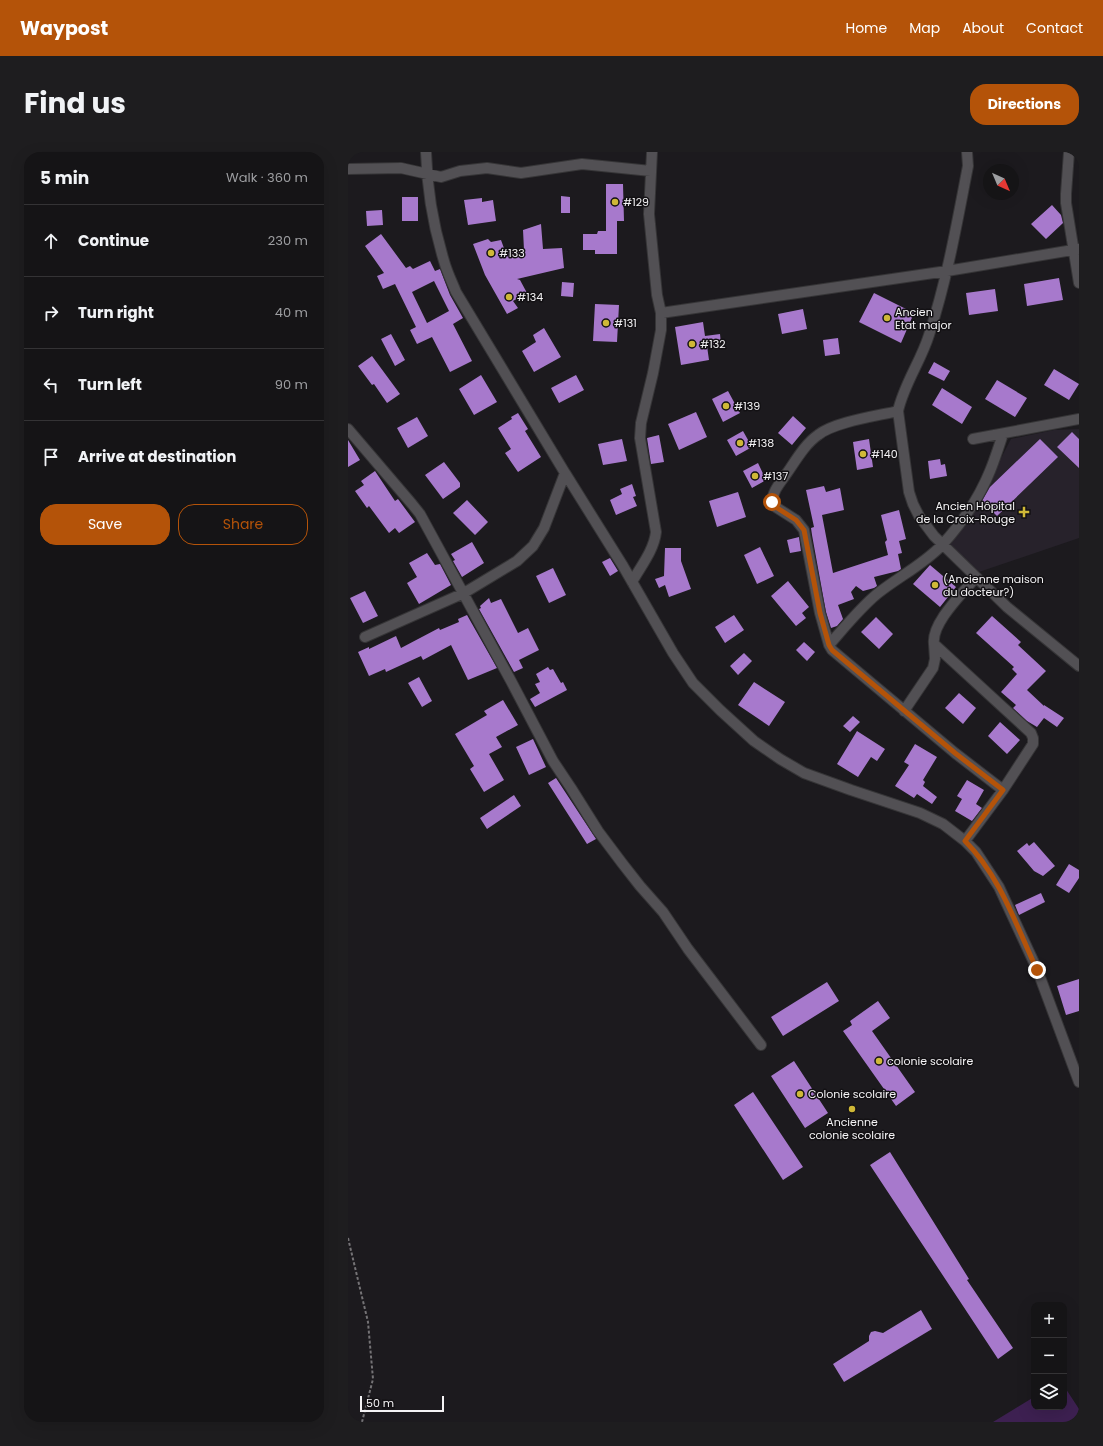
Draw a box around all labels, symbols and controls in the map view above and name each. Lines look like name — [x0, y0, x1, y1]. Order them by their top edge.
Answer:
text: Waypost — [20, 15, 108, 42]
text: Home — [845, 18, 887, 38]
text: Map — [909, 18, 940, 38]
text: About — [962, 18, 1004, 38]
text: Contact — [1026, 18, 1083, 38]
text: Find us — [24, 84, 126, 123]
button: Directions — [970, 84, 1079, 125]
north arrow — [983, 164, 1019, 200]
text: 5 min — [40, 166, 89, 190]
text: Walk · 360 m — [226, 168, 308, 187]
place label: #129 — [623, 194, 649, 210]
marker: #129 — [610, 197, 620, 207]
icon: ahead — [40, 230, 62, 252]
text: Continue — [78, 230, 149, 251]
text: 230 m — [268, 231, 308, 250]
place label: #133 — [499, 245, 525, 261]
marker: #133 — [486, 248, 496, 258]
place label: #134 — [517, 289, 543, 305]
marker: #134 — [504, 292, 514, 302]
icon: right — [40, 302, 62, 324]
text: Turn right — [78, 302, 154, 323]
text: 40 m — [275, 303, 308, 322]
place label: Ancien Etat major — [895, 304, 952, 333]
marker: Ancien Etat major — [882, 313, 892, 323]
place label: #131 — [614, 315, 637, 331]
marker: #131 — [601, 318, 611, 328]
place label: #132 — [700, 336, 726, 352]
marker: #132 — [687, 339, 697, 349]
icon: left — [40, 374, 62, 396]
text: Turn left — [78, 374, 142, 395]
text: 90 m — [275, 375, 308, 394]
place label: #139 — [734, 398, 760, 414]
marker: #139 — [721, 401, 731, 411]
place label: #138 — [748, 435, 774, 451]
marker: #138 — [735, 438, 745, 448]
icon: arrive — [40, 446, 62, 468]
text: Arrive at destination — [78, 446, 236, 467]
place label: #140 — [871, 446, 898, 462]
marker: #140 — [858, 449, 868, 459]
place label: #137 — [763, 468, 788, 484]
marker: #137 — [750, 471, 760, 481]
route start — [763, 493, 781, 511]
place label: Ancien Hôpital de la Croix-Rouge — [916, 498, 1015, 527]
button: Save — [40, 504, 170, 545]
button: Share — [178, 504, 308, 545]
marker: Ancien Hôpital de la Croix-Rouge — [1018, 506, 1030, 518]
place label: (Ancienne maison du docteur?) — [943, 571, 1044, 600]
marker: (Ancienne maison du docteur?) — [930, 580, 940, 590]
route end — [1028, 961, 1046, 979]
place label: colonie scolaire — [887, 1053, 973, 1069]
marker: colonie scolaire — [874, 1056, 884, 1066]
place label: Colonie scolaire — [808, 1086, 896, 1102]
marker: Colonie scolaire — [795, 1089, 805, 1099]
marker: Ancienne colonie scolaire — [847, 1104, 857, 1114]
place label: Ancienne colonie scolaire — [809, 1114, 895, 1143]
map controls — [1031, 1302, 1067, 1410]
button: + — [1031, 1302, 1067, 1338]
button: − — [1031, 1338, 1067, 1374]
button: layers — [1031, 1374, 1067, 1410]
scale bar — [360, 1394, 444, 1413]
text: 50 m — [366, 1395, 394, 1411]

